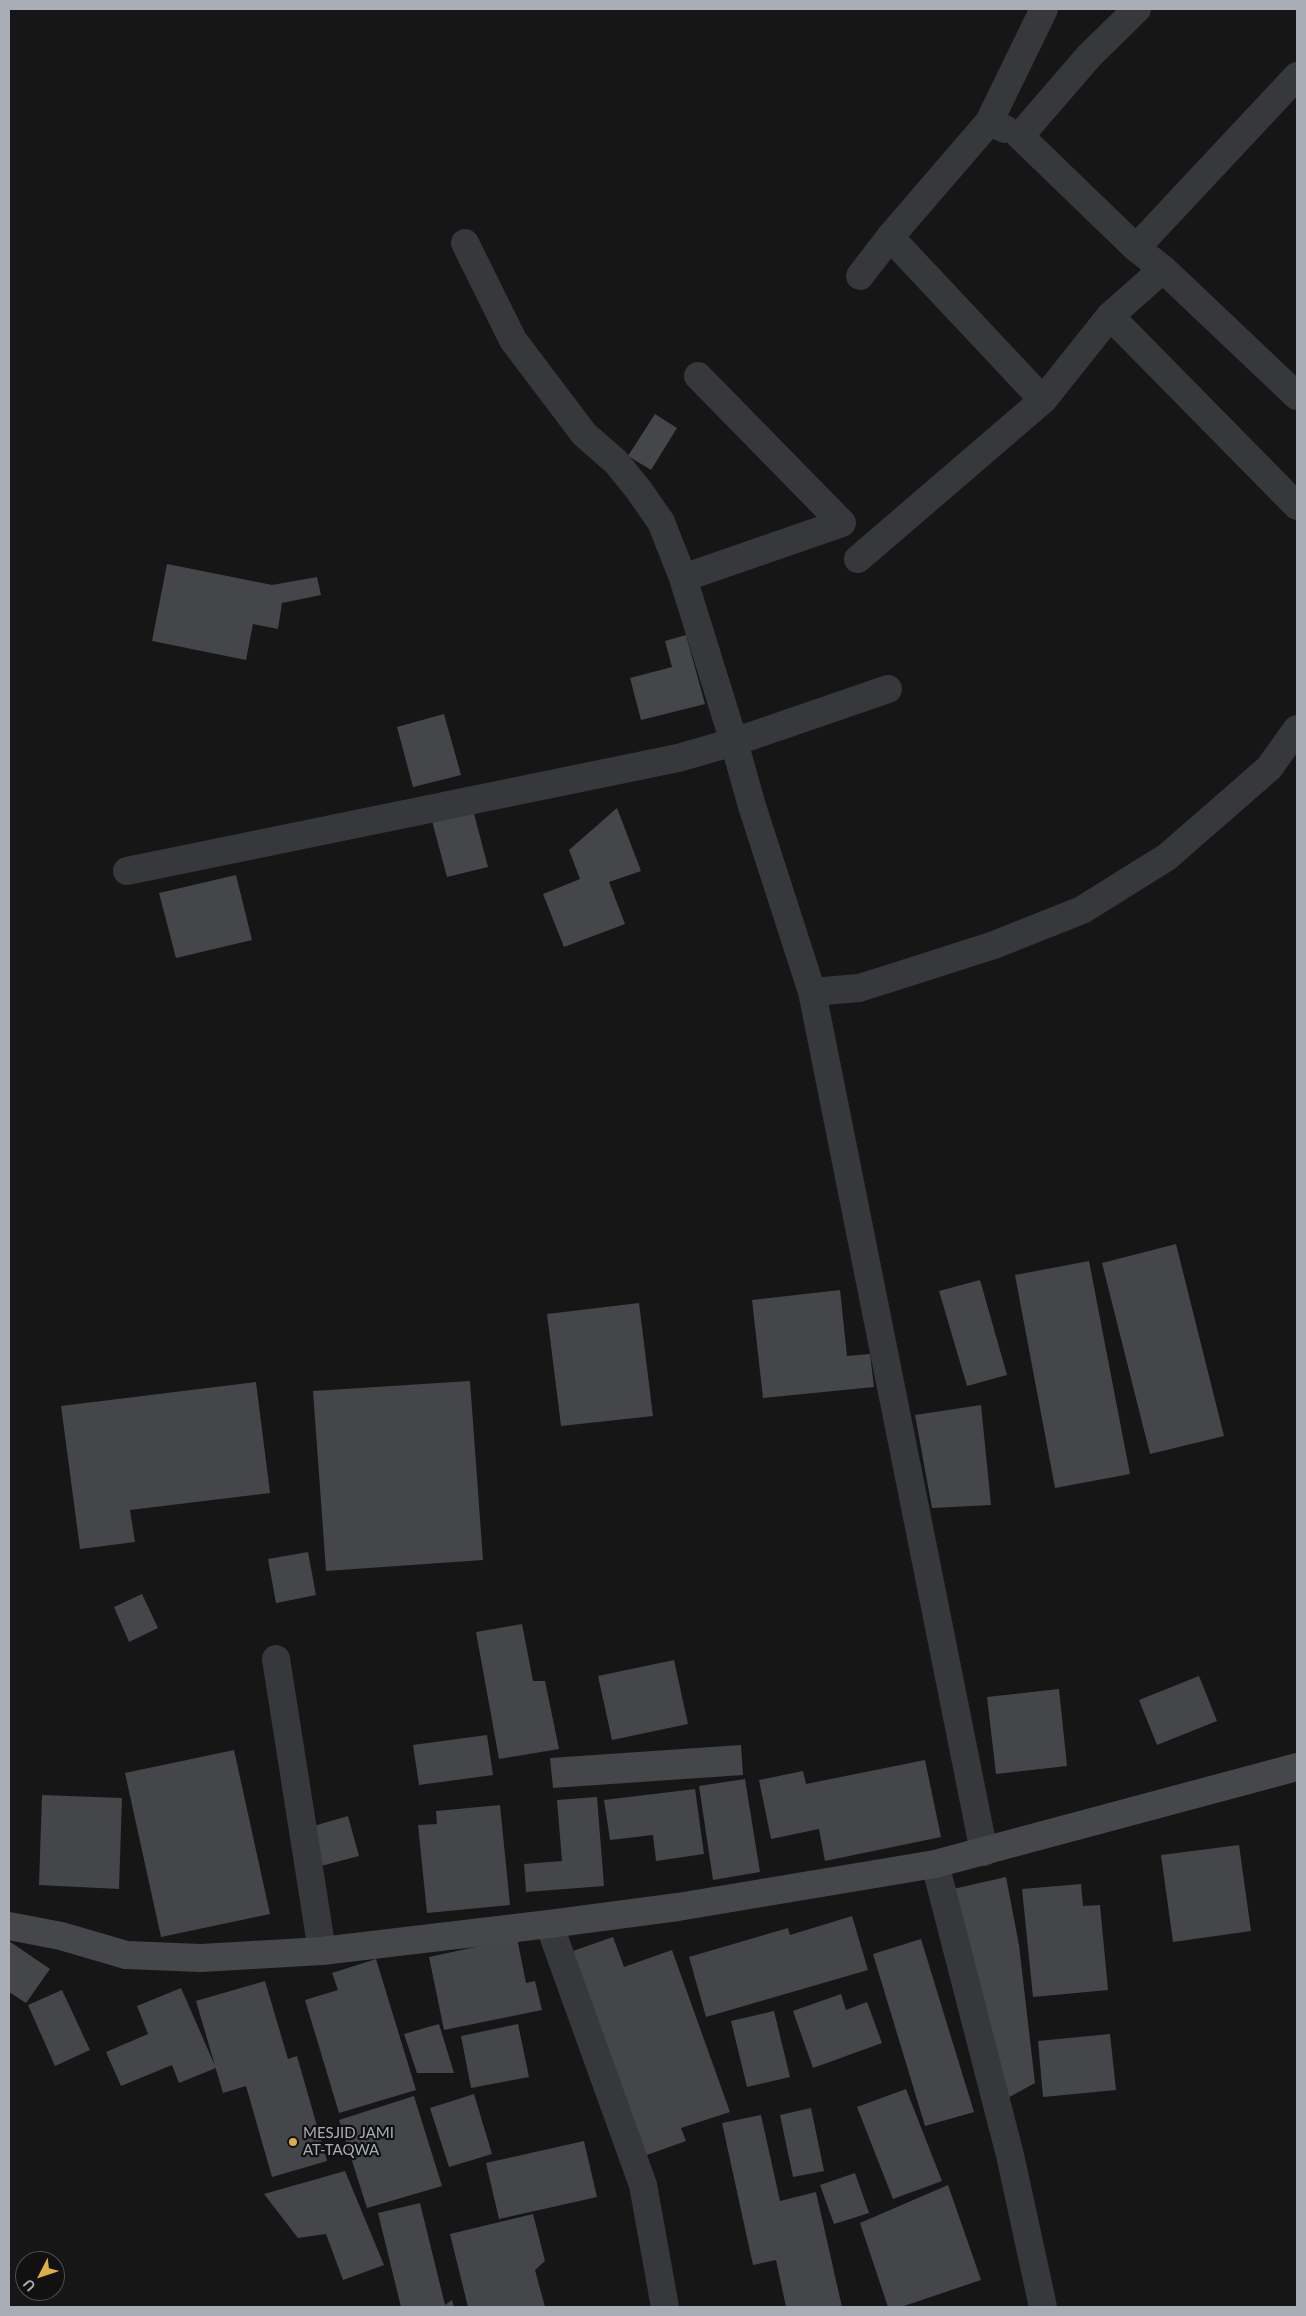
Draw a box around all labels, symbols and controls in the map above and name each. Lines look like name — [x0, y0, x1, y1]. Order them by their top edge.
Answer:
place label: MESJID JAMI AT-TAQWA — [303, 2124, 394, 2159]
marker: MESJID JAMI AT-TAQWA — [287, 2136, 299, 2148]
north arrow — [15, 2251, 65, 2301]
text: U — [19, 2276, 39, 2295]

